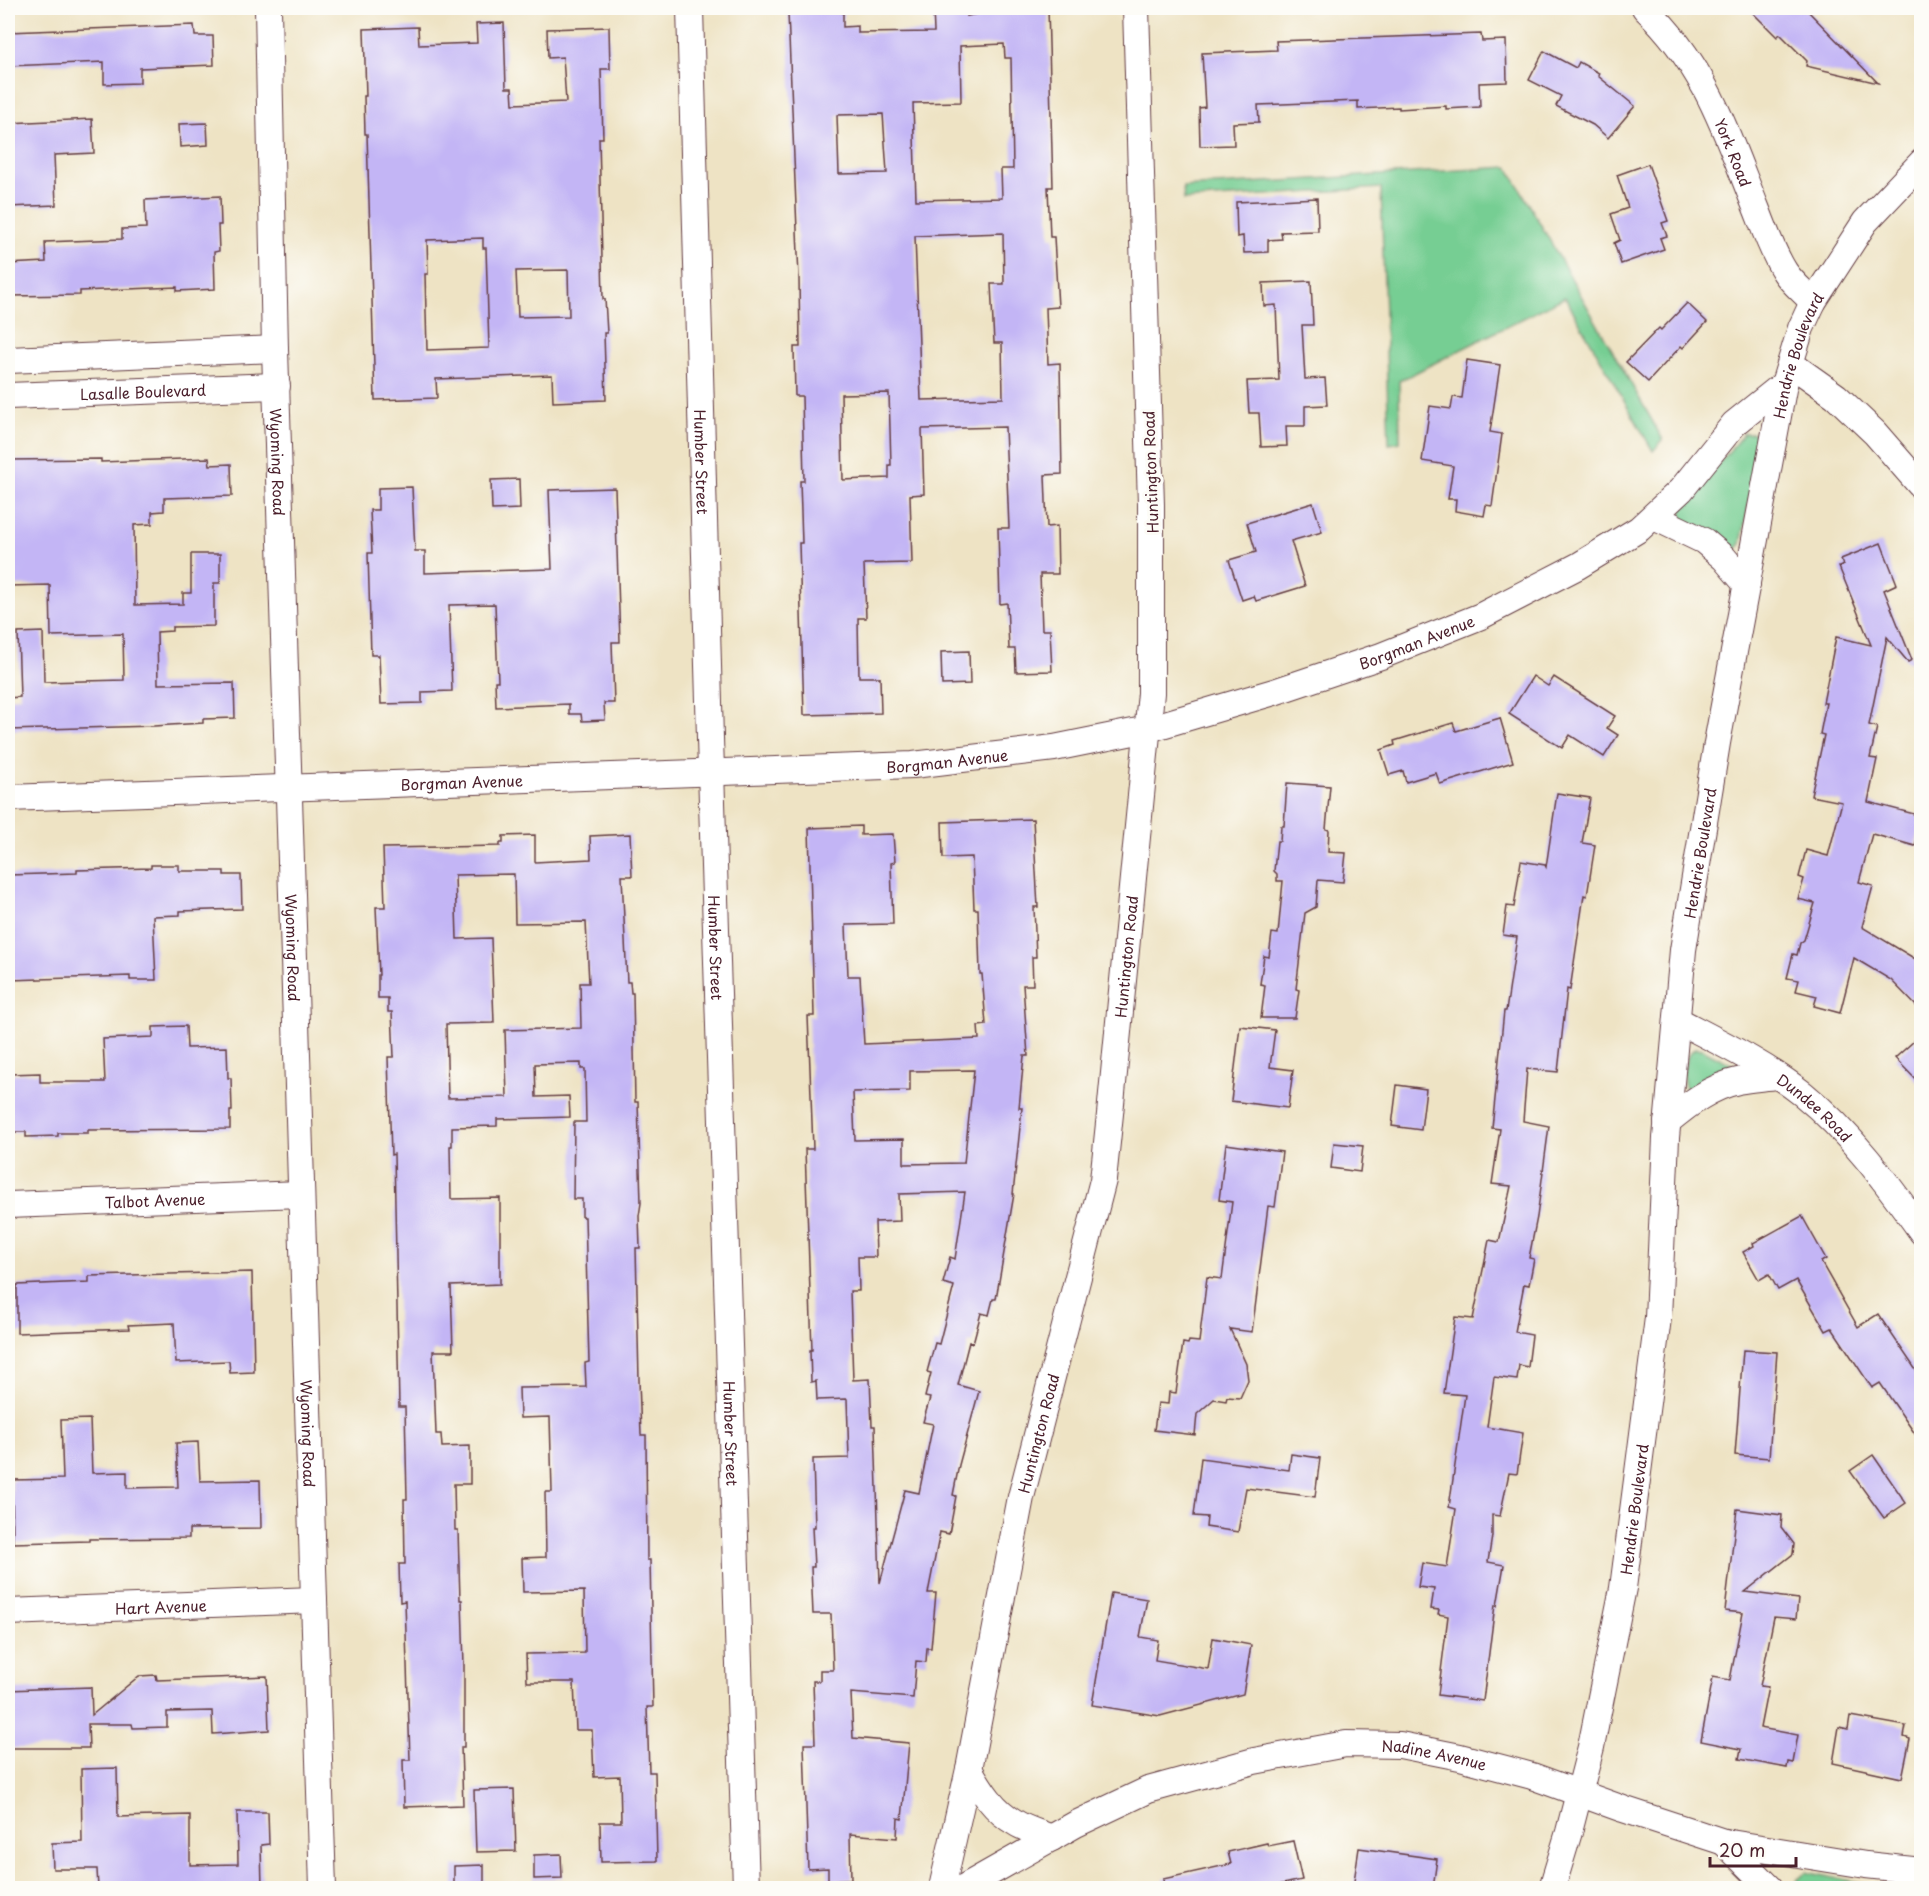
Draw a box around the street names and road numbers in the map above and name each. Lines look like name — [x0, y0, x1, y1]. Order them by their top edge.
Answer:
street label: York Road — [1710, 114, 1758, 190]
street label: Hendrie Boulevard — [1766, 287, 1828, 420]
street label: Lasalle Boulevard — [79, 377, 206, 405]
street label: Wyoming Road — [265, 408, 292, 516]
street label: Humber Street — [689, 409, 715, 515]
street label: Huntington Road — [1136, 410, 1164, 534]
street label: Borgman Avenue — [1356, 608, 1478, 674]
street label: Borgman Avenue — [886, 742, 1009, 777]
street label: Borgman Avenue — [400, 768, 523, 795]
street label: Hendrie Boulevard — [1677, 786, 1721, 920]
street label: Wyoming Road — [280, 893, 307, 1002]
street label: Huntington Road — [1108, 894, 1143, 1019]
street label: Humber Street — [703, 895, 730, 1001]
street label: Dundee Road — [1773, 1067, 1858, 1146]
street label: Talbot Avenue — [104, 1186, 206, 1213]
street label: Huntington Road — [1011, 1371, 1064, 1495]
street label: Wyoming Road — [296, 1379, 322, 1488]
street label: Humber Street — [719, 1380, 745, 1486]
street label: Hendrie Boulevard — [1613, 1442, 1653, 1576]
street label: Hart Avenue — [115, 1593, 207, 1619]
street label: Nadine Avenue — [1381, 1733, 1489, 1775]

